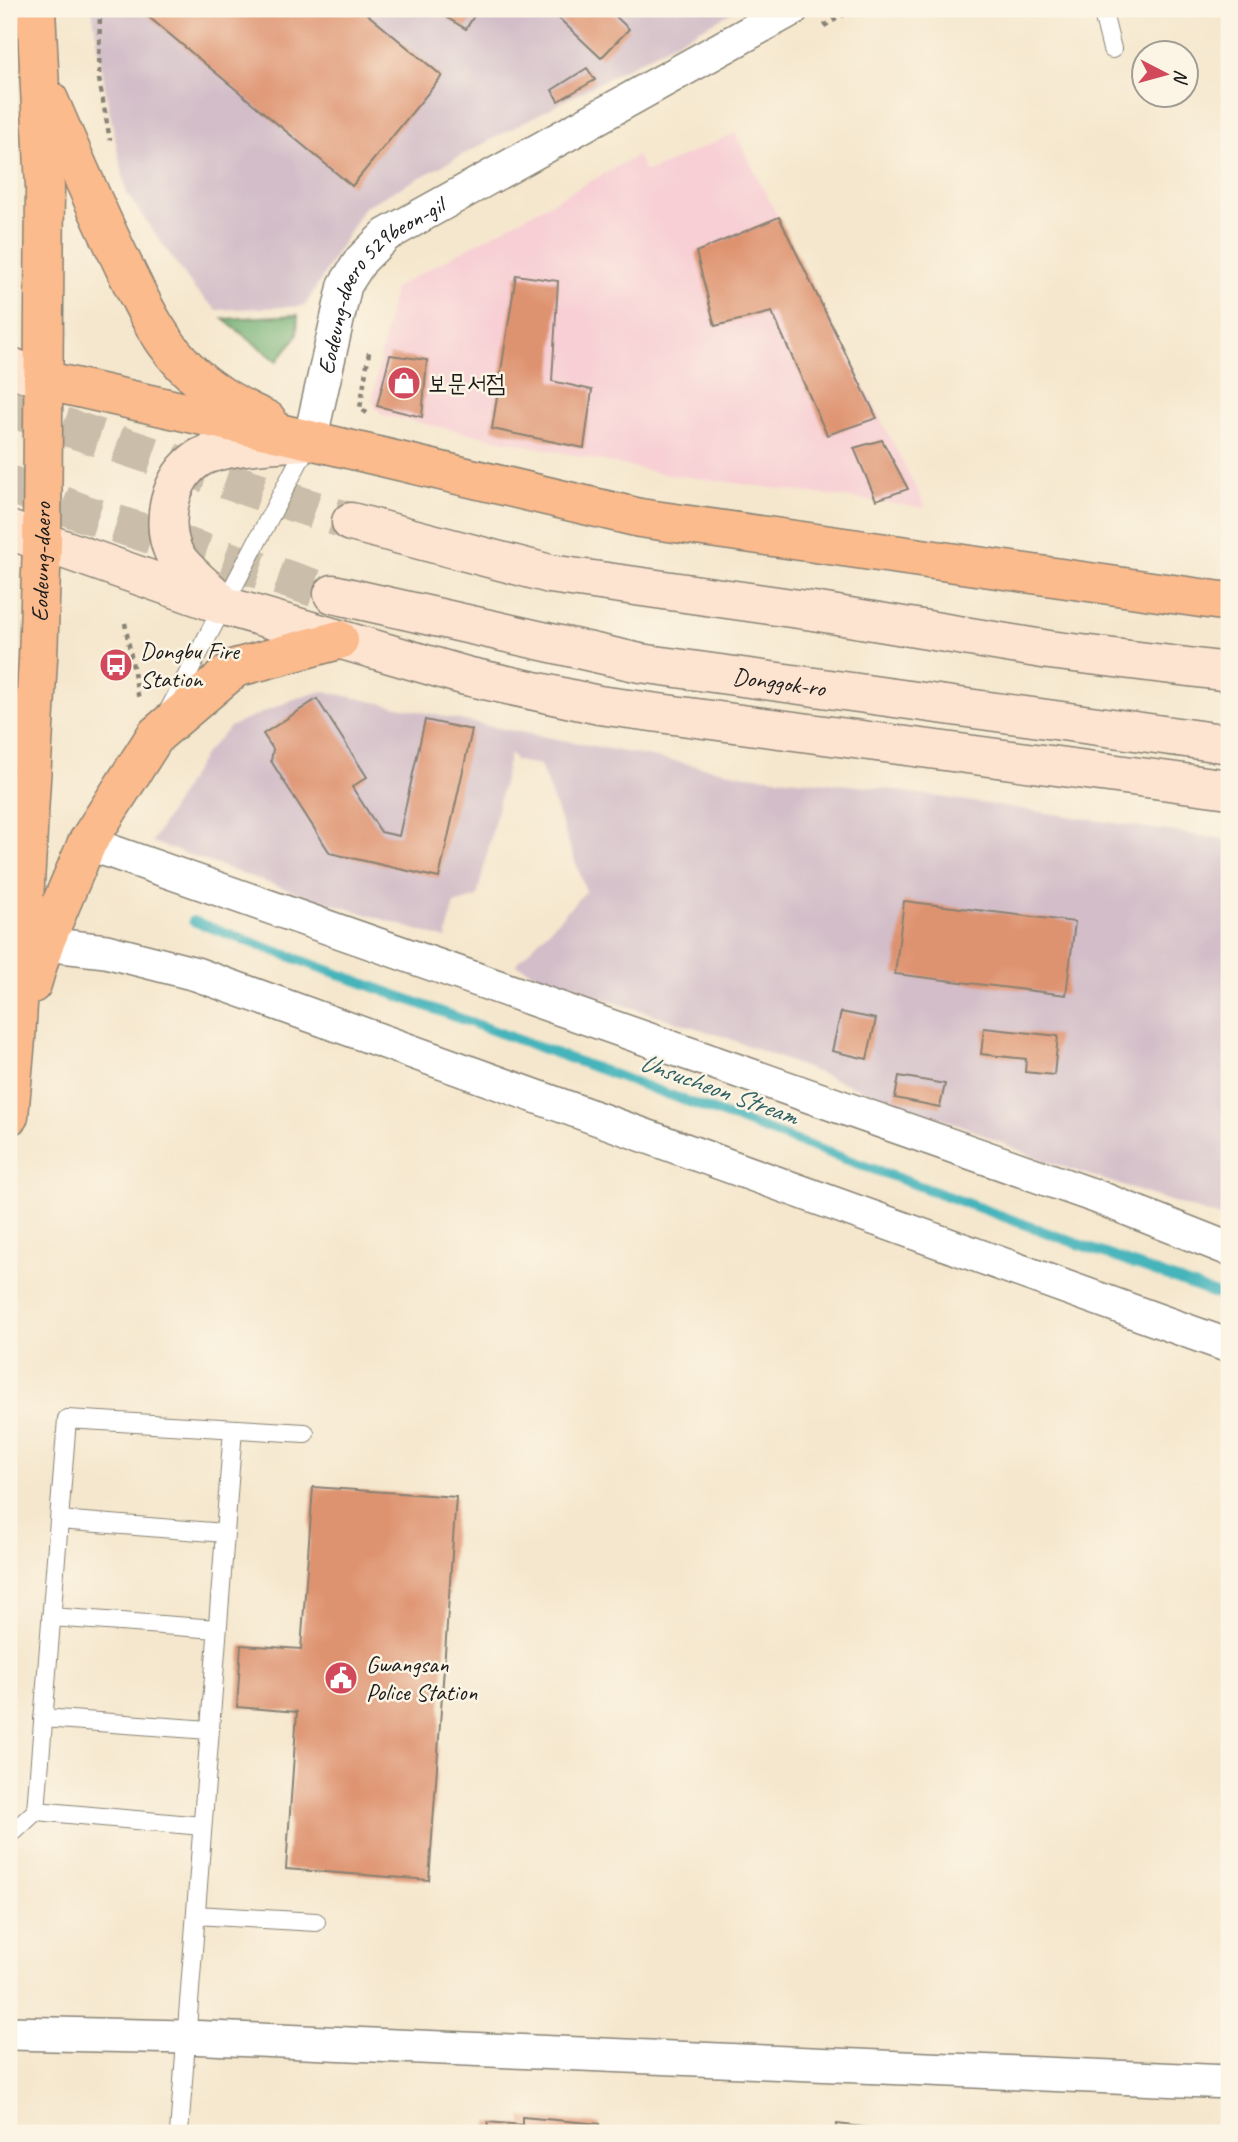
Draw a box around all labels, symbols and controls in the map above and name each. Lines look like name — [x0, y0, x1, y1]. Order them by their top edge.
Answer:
north arrow — [1130, 38, 1200, 108]
text: N — [1168, 69, 1193, 86]
street label: Eodeung-daero 529beon-gil — [310, 189, 453, 377]
shop icon: 보문서점 — [385, 364, 423, 402]
place label: 보문서점 — [428, 368, 505, 398]
street label: Eodeung-daero — [24, 501, 57, 622]
place label: Dongbu Fire Station — [140, 636, 241, 694]
bus stop icon: Dongbu Fire Station — [97, 646, 135, 684]
street label: Donggok-ro — [731, 661, 828, 704]
water label: Unsucheon Stream — [636, 1045, 805, 1134]
place label: Gwangsan Police Station — [366, 1649, 477, 1707]
public building icon: Gwangsan Police Station — [322, 1659, 360, 1697]

